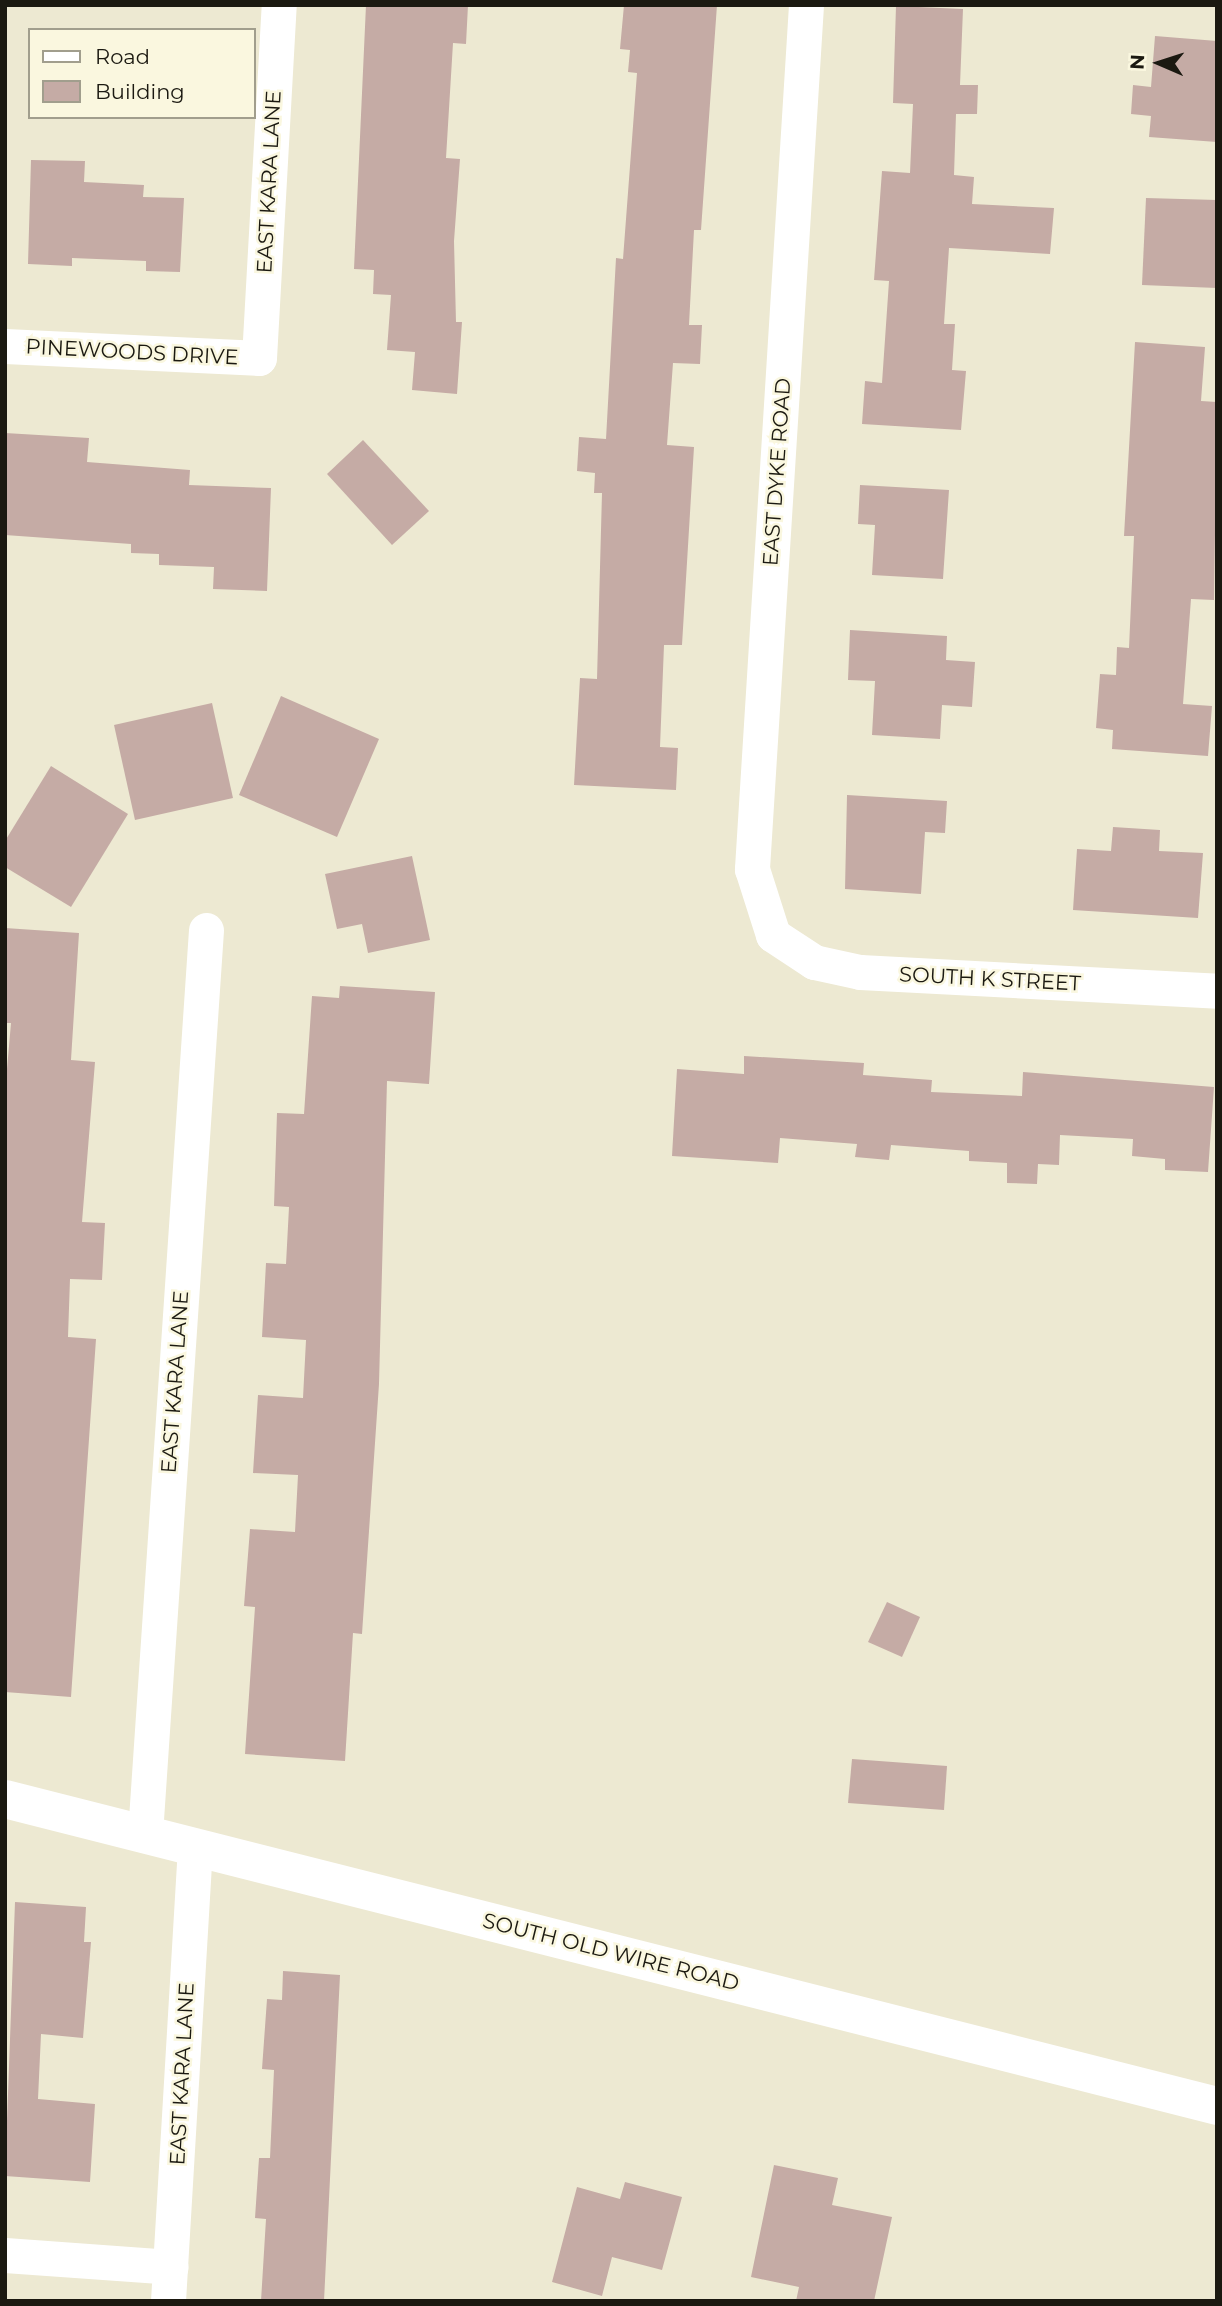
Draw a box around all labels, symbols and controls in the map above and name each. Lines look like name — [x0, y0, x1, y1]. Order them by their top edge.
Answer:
legend — [28, 28, 256, 119]
north arrow — [1124, 28, 1194, 98]
text: Road — [95, 44, 150, 69]
text: N — [1126, 54, 1149, 70]
text: Building — [95, 79, 185, 104]
street label: EAST KARA LANE — [252, 90, 286, 274]
street label: PINEWOODS DRIVE — [25, 334, 239, 370]
street label: EAST DYKE ROAD — [758, 377, 796, 567]
street label: SOUTH K STREET — [898, 962, 1082, 996]
street label: EAST KARA LANE — [156, 1290, 194, 1474]
street label: SOUTH OLD WIRE ROAD — [480, 1908, 742, 1996]
street label: EAST KARA LANE — [165, 1982, 199, 2166]

